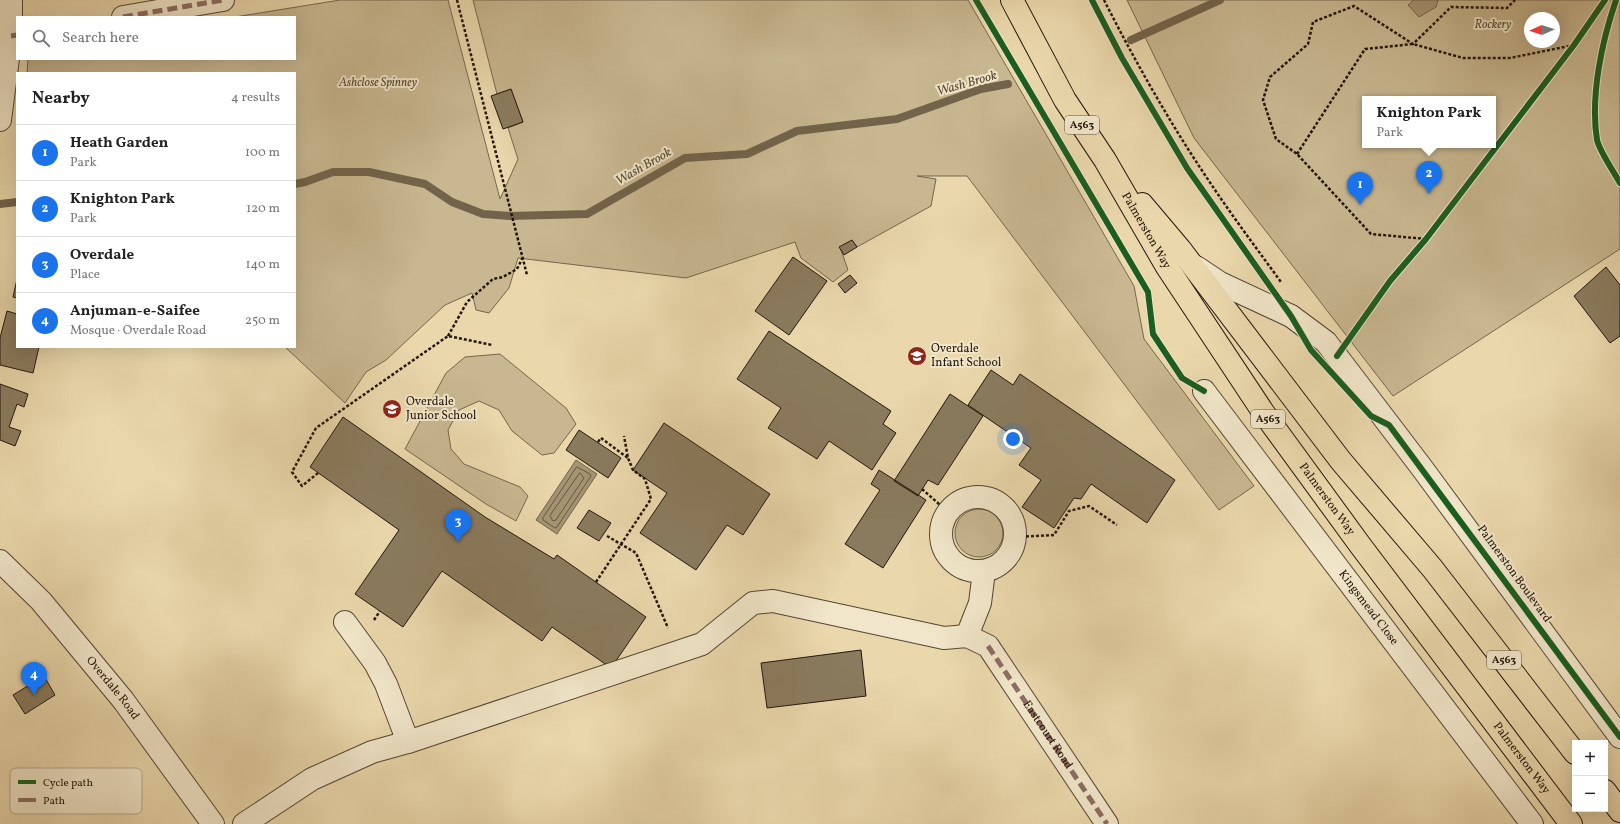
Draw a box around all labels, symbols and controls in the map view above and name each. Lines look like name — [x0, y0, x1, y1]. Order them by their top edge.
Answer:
north arrow — [1524, 12, 1560, 48]
search box — [16, 16, 296, 60]
park label: Rockery — [1474, 17, 1512, 33]
icon: search — [30, 27, 52, 49]
text: Search here — [62, 28, 139, 49]
water label: Wash Brook — [935, 67, 999, 101]
park label: Ashclose Spinney — [338, 75, 418, 91]
text: Nearby — [32, 87, 90, 110]
text: 4 results — [231, 89, 280, 107]
popup — [1362, 96, 1496, 148]
text: Knighton Park — [1377, 103, 1481, 124]
road number: A563 — [1065, 116, 1099, 134]
text: Park — [1377, 124, 1403, 142]
text: Heath Garden — [70, 133, 169, 154]
text: 1 — [42, 144, 48, 162]
text: 100 m — [245, 144, 280, 162]
water label: Wash Brook — [613, 144, 675, 190]
text: Park — [70, 154, 97, 172]
pin: 2 — [1416, 161, 1442, 194]
pin: 1 — [1347, 172, 1373, 205]
text: Knighton Park — [70, 189, 175, 210]
street label: Palmerston Way — [1117, 189, 1175, 272]
text: 2 — [42, 200, 48, 218]
text: 120 m — [246, 200, 280, 218]
text: Park — [70, 210, 97, 228]
text: Overdale — [70, 245, 134, 266]
text: 3 — [42, 256, 48, 274]
text: 140 m — [246, 256, 280, 274]
text: Place — [70, 266, 100, 284]
text: Anjuman-e-Saifee — [70, 301, 200, 322]
text: 4 — [41, 312, 49, 330]
text: 250 m — [245, 312, 280, 330]
text: Mosque · Overdale Road — [70, 322, 206, 340]
place label: Overdale Infant School — [931, 341, 1002, 371]
school or university icon: Overdale Infant School — [906, 345, 928, 367]
place label: Overdale Junior School — [406, 394, 477, 424]
school or university icon: Overdale Junior School — [381, 398, 403, 420]
road number: A563 — [1251, 410, 1285, 428]
your location — [1003, 429, 1023, 449]
street label: Palmerston Way — [1295, 460, 1359, 539]
pin: 3 — [445, 509, 471, 542]
street label: Palmerston Boulevard — [1473, 522, 1555, 626]
street label: Kingsmead Close — [1335, 567, 1402, 649]
road number: A563 — [1487, 651, 1521, 669]
street label: Overdale Road — [82, 653, 143, 723]
pin: 4 — [21, 662, 47, 695]
street label: Eastcourt Road — [1019, 697, 1076, 773]
street label: Palmerston Way — [1489, 719, 1554, 798]
map controls — [1572, 740, 1608, 812]
button: + — [1572, 740, 1608, 776]
legend — [10, 768, 142, 814]
text: Cycle path — [43, 776, 93, 791]
button: − — [1572, 776, 1608, 812]
text: Path — [43, 794, 66, 809]

